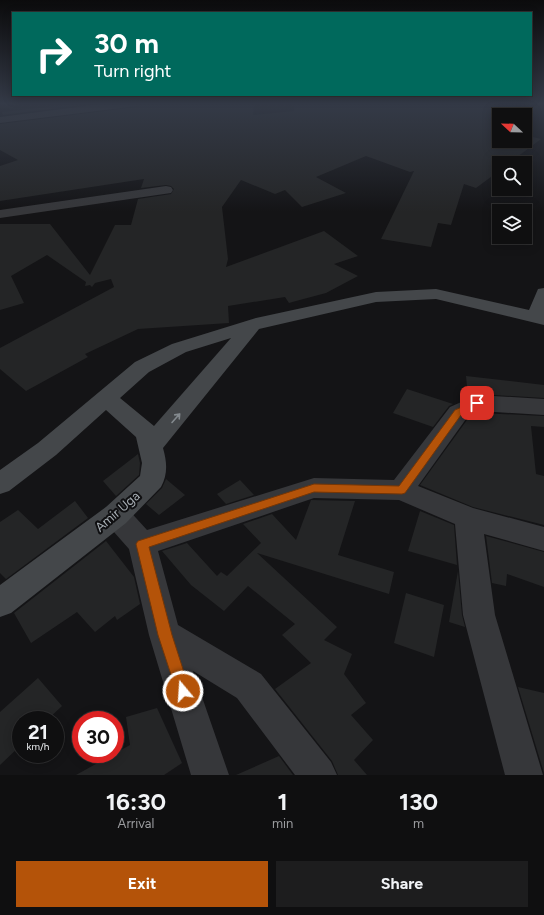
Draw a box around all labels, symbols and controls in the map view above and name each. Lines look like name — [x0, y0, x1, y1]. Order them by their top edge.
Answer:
text: 30 m — [94, 26, 159, 60]
icon: right — [28, 28, 80, 80]
text: Turn right — [94, 60, 171, 82]
north arrow — [492, 108, 532, 148]
map controls — [492, 108, 532, 244]
button: search — [492, 156, 532, 196]
button: layers — [492, 204, 532, 244]
pin — [460, 386, 494, 420]
icon: arrive — [466, 392, 488, 414]
one-way arrow — [171, 413, 180, 423]
street label: Amir Uga — [92, 488, 143, 535]
position arrow — [162, 670, 204, 712]
speed limit sign: 30 — [72, 711, 124, 763]
text: 21 — [28, 720, 48, 744]
text: km/h — [27, 740, 49, 753]
text: 16:30 — [106, 787, 166, 816]
text: 1 — [277, 787, 288, 816]
text: 130 — [399, 787, 438, 816]
text: Arrival — [118, 816, 154, 831]
text: min — [272, 816, 293, 831]
text: m — [413, 816, 424, 831]
button: Exit — [16, 861, 268, 907]
button: Share — [276, 861, 528, 907]

